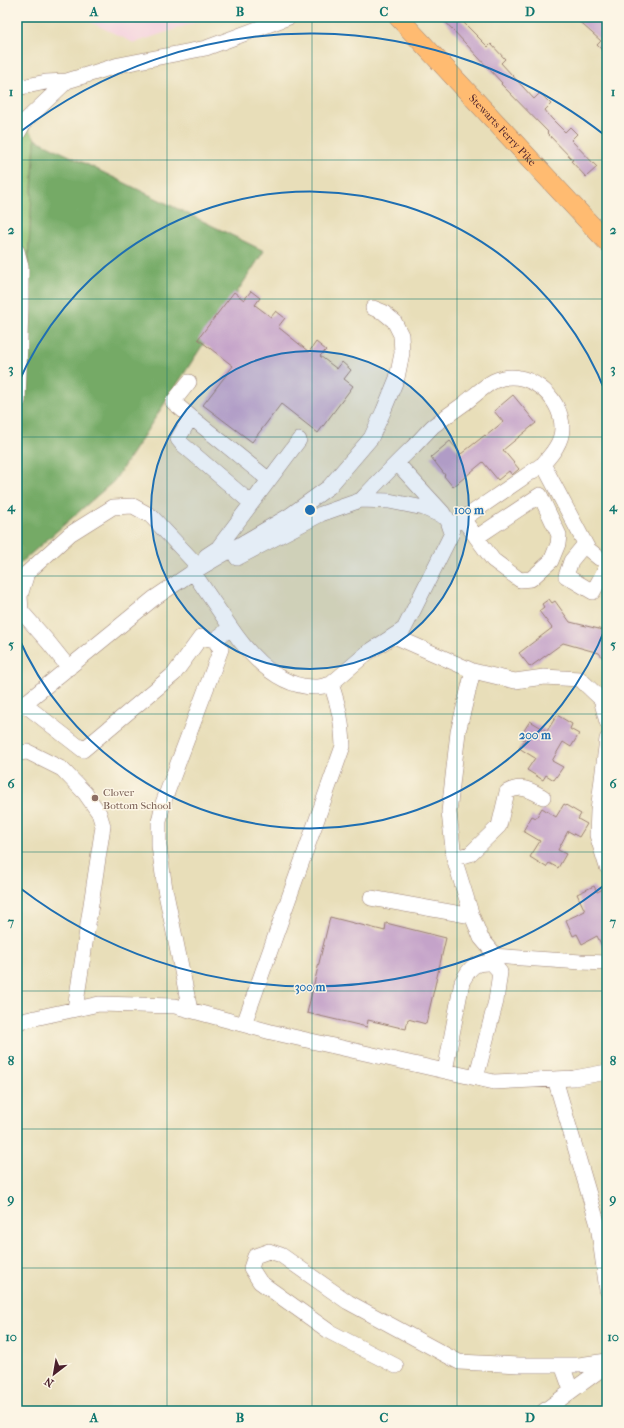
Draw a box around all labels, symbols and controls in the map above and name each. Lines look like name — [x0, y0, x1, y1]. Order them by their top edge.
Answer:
text: A — [89, 4, 99, 19]
text: B — [236, 4, 245, 19]
text: C — [380, 4, 389, 19]
text: D — [525, 4, 535, 19]
text: 1 — [9, 84, 14, 99]
text: 1 — [611, 84, 616, 99]
street label: Stewarts Ferry Pike — [466, 92, 539, 169]
text: 2 — [8, 222, 15, 237]
text: 2 — [610, 222, 617, 237]
text: 3 — [8, 361, 14, 377]
text: 3 — [610, 361, 616, 377]
text: 4 — [6, 499, 16, 515]
text: 4 — [608, 499, 618, 515]
centre of rings — [303, 503, 317, 517]
text: 100 m — [454, 503, 485, 517]
text: 5 — [8, 637, 14, 652]
text: 5 — [610, 637, 616, 652]
text: 200 m — [519, 728, 552, 742]
text: 6 — [7, 776, 15, 791]
text: 6 — [609, 776, 617, 791]
place label: Clover Bottom School — [103, 786, 171, 812]
marker: Clover Bottom School — [90, 793, 100, 803]
text: 7 — [7, 914, 15, 929]
text: 7 — [609, 914, 617, 929]
text: 300 m — [295, 980, 326, 995]
text: 8 — [8, 1053, 15, 1068]
text: 8 — [610, 1053, 617, 1068]
text: 9 — [7, 1191, 15, 1207]
text: 9 — [609, 1191, 617, 1207]
text: 10 — [5, 1329, 17, 1344]
text: 10 — [607, 1329, 619, 1344]
north arrow — [34, 1354, 74, 1394]
text: N — [42, 1374, 56, 1390]
text: A — [89, 1410, 99, 1425]
text: B — [236, 1410, 245, 1425]
text: C — [380, 1410, 389, 1425]
text: D — [525, 1410, 535, 1425]

